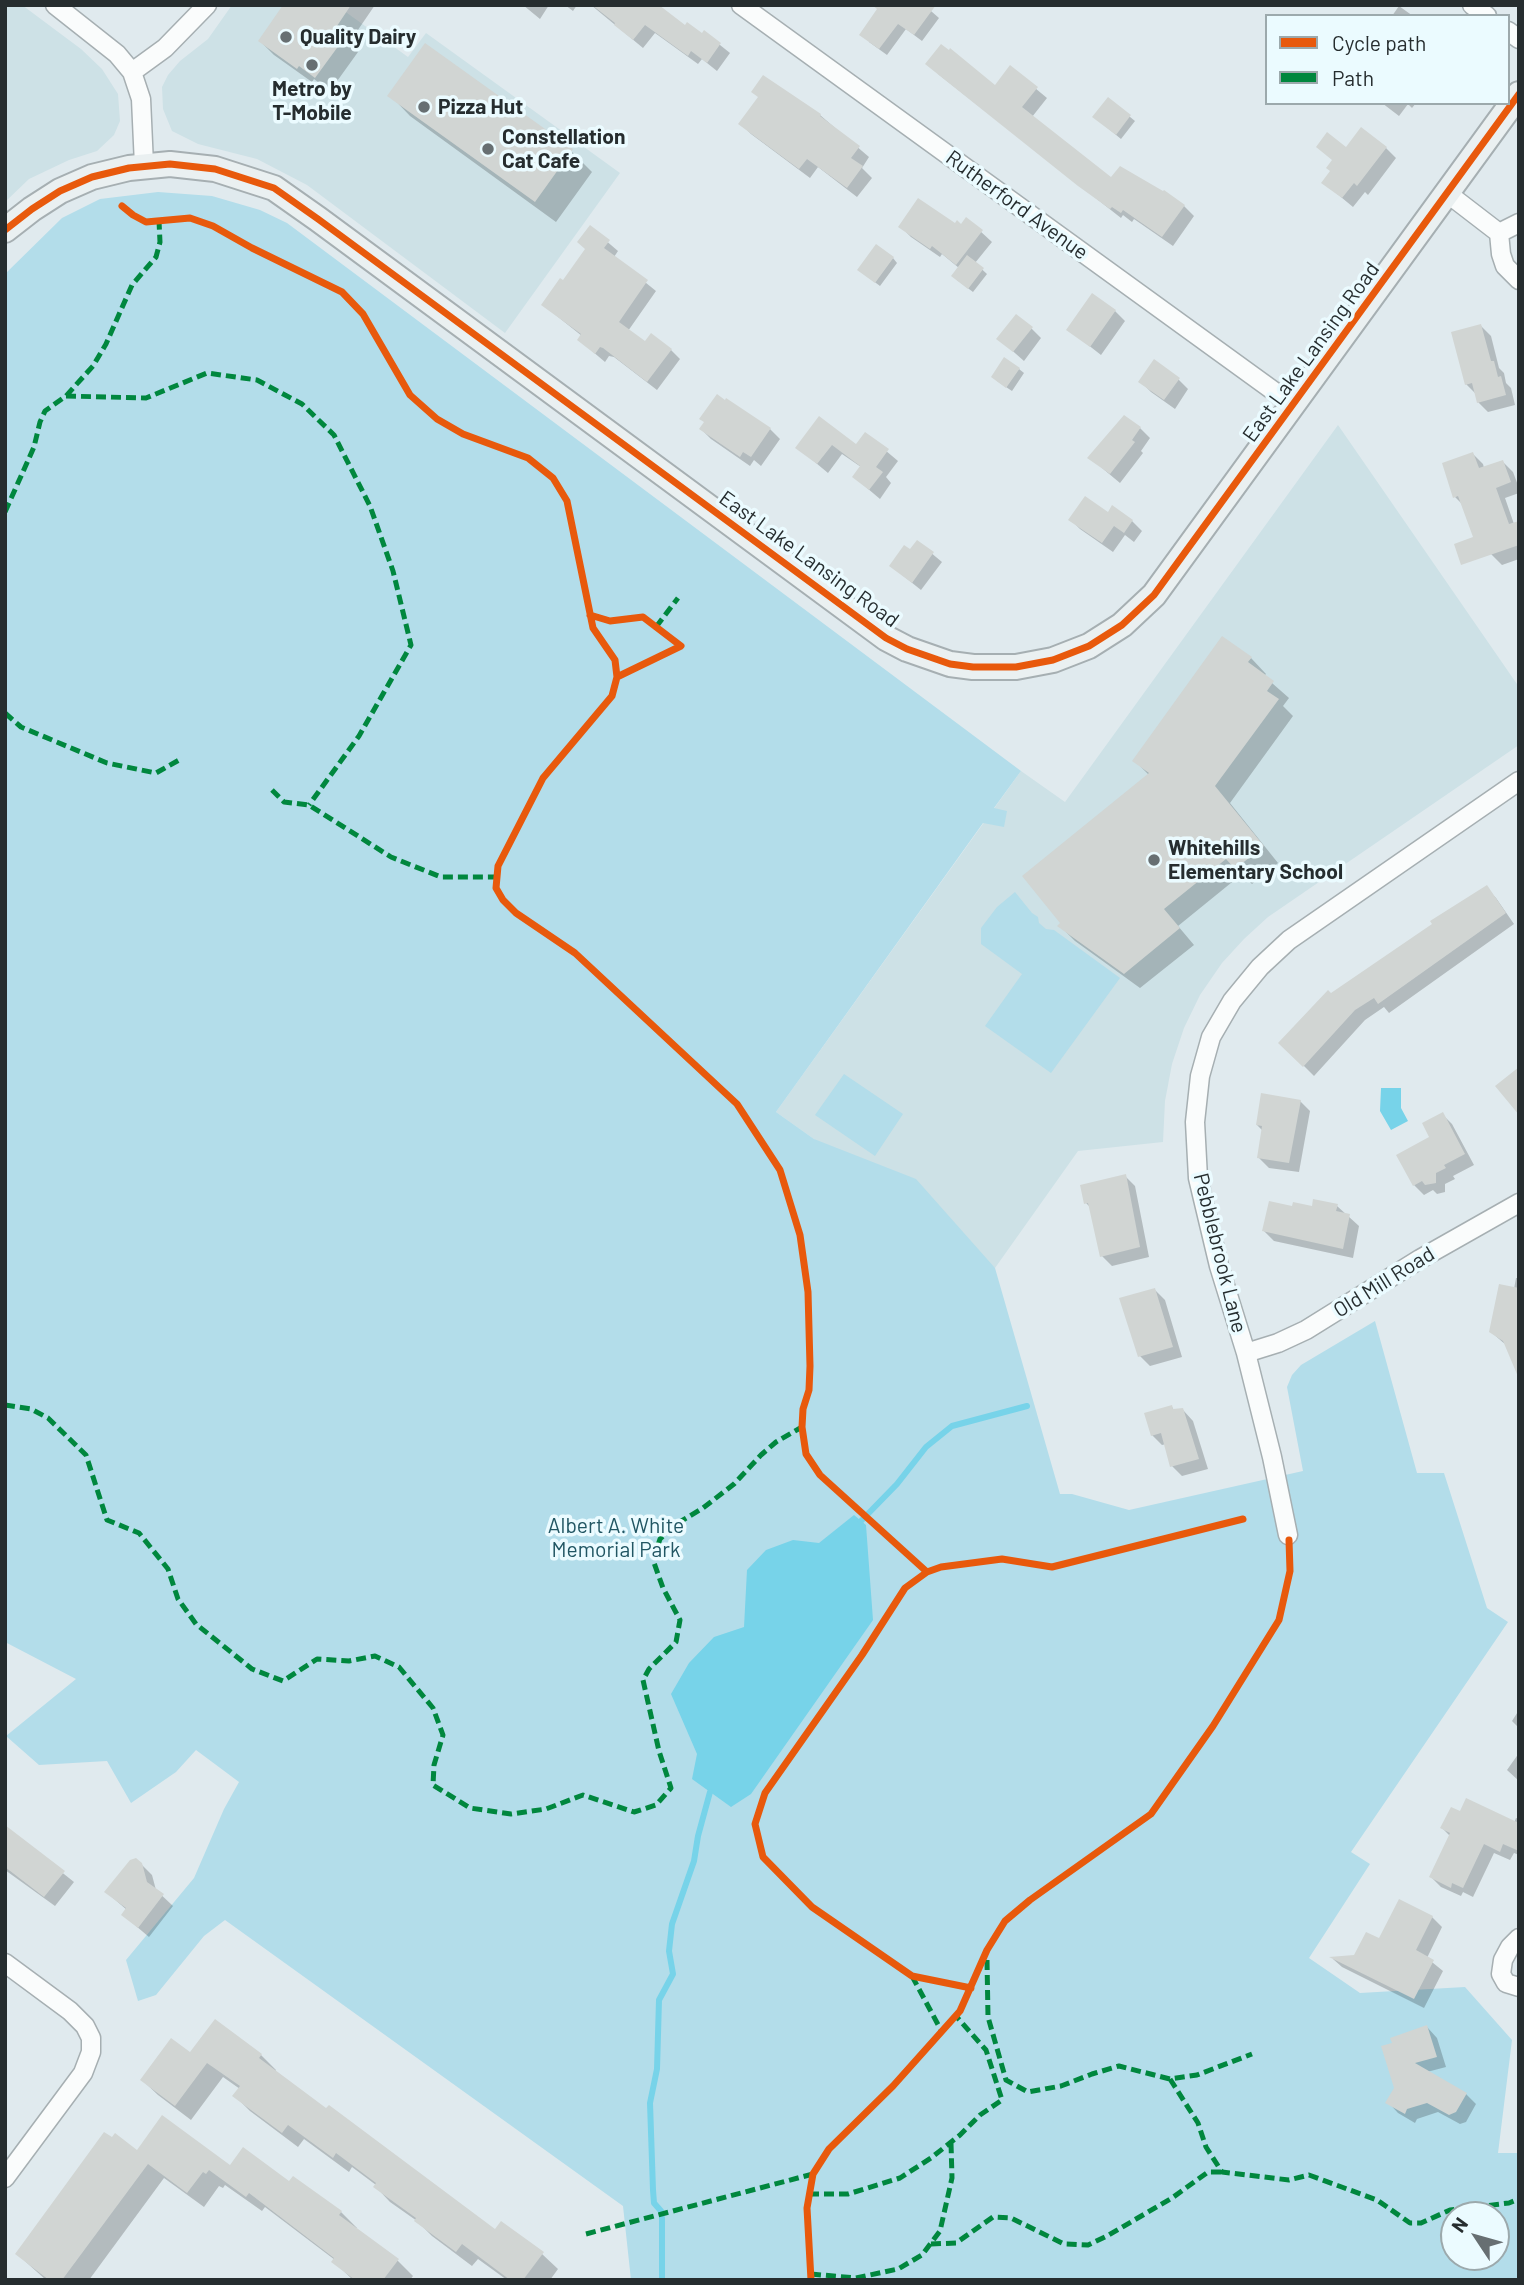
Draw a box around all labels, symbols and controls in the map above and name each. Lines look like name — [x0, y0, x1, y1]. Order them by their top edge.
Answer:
legend — [1265, 14, 1510, 105]
place label: Quality Dairy — [300, 24, 416, 50]
marker: Quality Dairy — [278, 29, 294, 45]
text: Cycle path — [1332, 30, 1426, 55]
marker: Metro by T-Mobile — [304, 57, 320, 73]
text: Path — [1332, 65, 1374, 90]
place label: Metro by T-Mobile — [272, 76, 352, 126]
place label: Pizza Hut — [438, 94, 523, 120]
marker: Pizza Hut — [416, 99, 432, 115]
place label: Constellation Cat Cafe — [502, 124, 625, 174]
marker: Constellation Cat Cafe — [480, 141, 496, 157]
street label: Rutherford Avenue — [941, 145, 1093, 265]
street label: East Lake Lansing Road — [1237, 257, 1385, 447]
street label: East Lake Lansing Road — [714, 485, 904, 633]
place label: Whitehills Elementary School — [1168, 835, 1343, 885]
marker: Whitehills Elementary School — [1146, 852, 1162, 868]
street label: Pebblebrook Lane — [1188, 1170, 1252, 1336]
street label: Old Mill Road — [1329, 1241, 1439, 1323]
park label: Albert A. White Memorial Park — [548, 1513, 684, 1563]
north arrow — [1440, 2201, 1510, 2271]
text: N — [1446, 2213, 1472, 2236]

